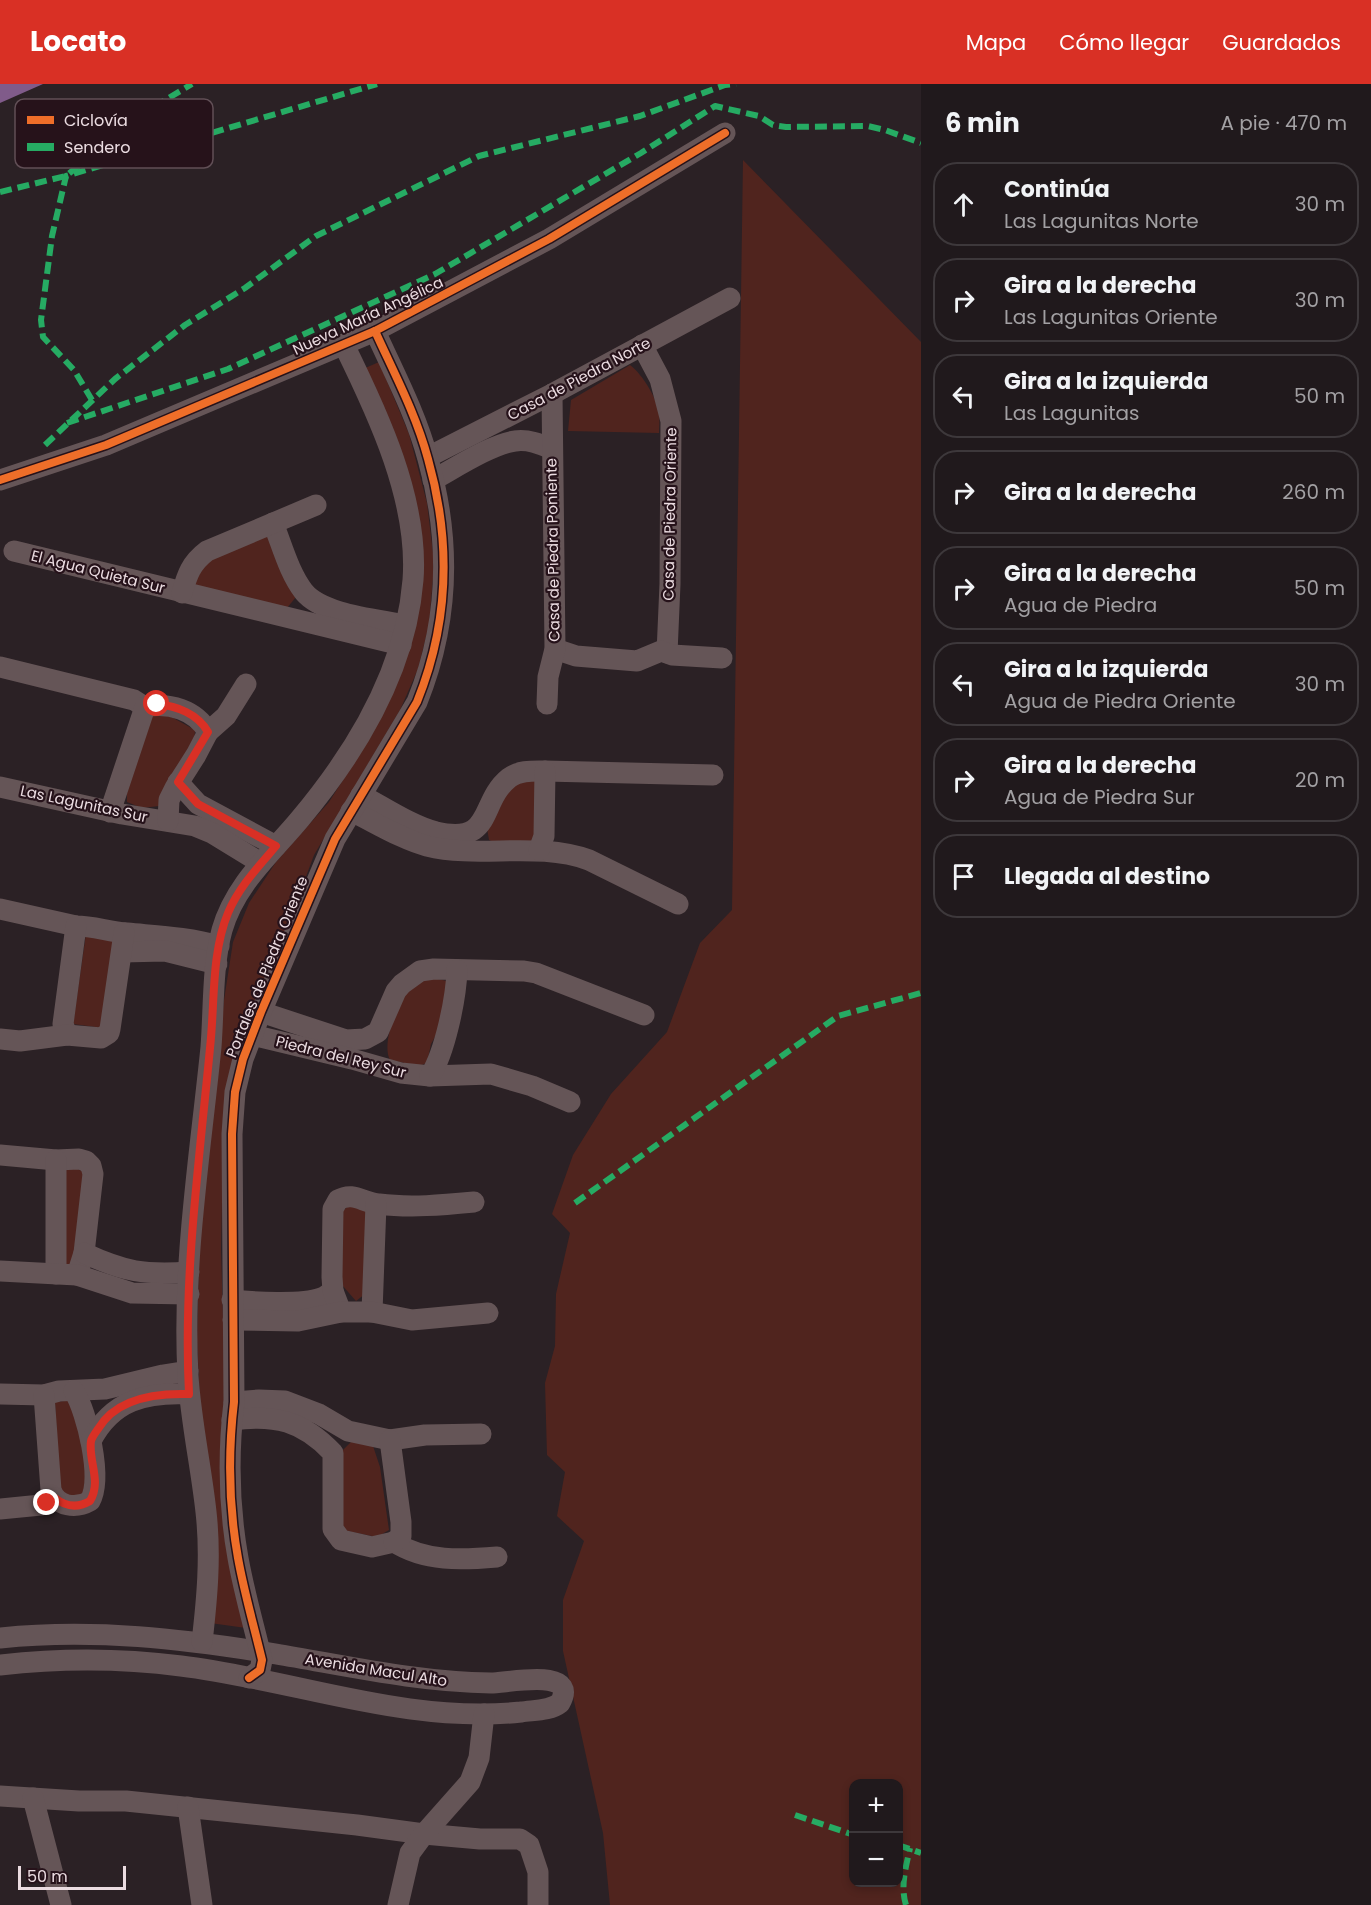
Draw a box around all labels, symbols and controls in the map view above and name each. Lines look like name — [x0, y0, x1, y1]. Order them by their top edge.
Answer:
text: Locato — [30, 22, 126, 61]
text: Mapa — [966, 28, 1026, 57]
text: Cómo llegar — [1059, 28, 1189, 57]
text: Guardados — [1222, 28, 1341, 57]
legend — [15, 99, 213, 168]
text: 6 min — [945, 105, 1020, 141]
text: Ciclovía — [64, 109, 128, 132]
text: A pie · 470 m — [1220, 109, 1347, 137]
text: Sendero — [64, 136, 131, 159]
text: Continúa — [1004, 174, 1110, 205]
icon: ahead — [947, 188, 980, 221]
text: 30 m — [1295, 190, 1345, 218]
text: Las Lagunitas Norte — [1004, 207, 1199, 235]
text: Gira a la derecha — [1004, 270, 1197, 301]
street label: Nueva María Angélica — [289, 271, 447, 360]
icon: right — [947, 284, 980, 317]
text: 30 m — [1295, 286, 1345, 314]
text: Las Lagunitas Oriente — [1004, 303, 1218, 331]
street label: Casa de Piedra Norte — [504, 332, 654, 425]
text: Gira a la izquierda — [1004, 366, 1208, 397]
icon: left — [947, 380, 980, 413]
text: 50 m — [1294, 382, 1345, 410]
text: Las Lagunitas — [1004, 399, 1139, 427]
street label: Casa de Piedra Oriente — [657, 427, 682, 601]
street label: Casa de Piedra Poniente — [540, 458, 565, 642]
icon: right — [947, 476, 980, 509]
text: Gira a la derecha — [1004, 477, 1197, 508]
text: 260 m — [1282, 478, 1345, 506]
street label: El Agua Quieta Sur — [29, 545, 168, 598]
text: Gira a la derecha — [1004, 558, 1197, 589]
icon: right — [947, 572, 980, 605]
text: 50 m — [1294, 574, 1345, 602]
text: Agua de Piedra — [1004, 591, 1157, 619]
text: Gira a la izquierda — [1004, 654, 1208, 685]
icon: left — [947, 668, 980, 701]
text: 30 m — [1295, 670, 1345, 698]
text: Agua de Piedra Oriente — [1004, 687, 1236, 715]
route start — [143, 690, 169, 716]
text: Gira a la derecha — [1004, 750, 1197, 781]
icon: right — [947, 764, 980, 797]
text: 20 m — [1295, 766, 1345, 794]
street label: Las Lagunitas Sur — [19, 780, 150, 827]
text: Agua de Piedra Sur — [1004, 783, 1195, 811]
icon: arrive — [947, 860, 980, 893]
text: Llegada al destino — [1004, 861, 1210, 892]
street label: Portales de Piedra Oriente — [220, 873, 313, 1061]
street label: Piedra del Rey Sur — [274, 1030, 409, 1083]
route end — [33, 1489, 59, 1515]
street label: Avenida Macul Alto — [303, 1648, 449, 1691]
map controls — [849, 1779, 903, 1887]
button: + — [849, 1779, 903, 1833]
button: − — [849, 1833, 903, 1887]
scale bar — [18, 1863, 126, 1890]
text: 50 m — [27, 1865, 68, 1888]

